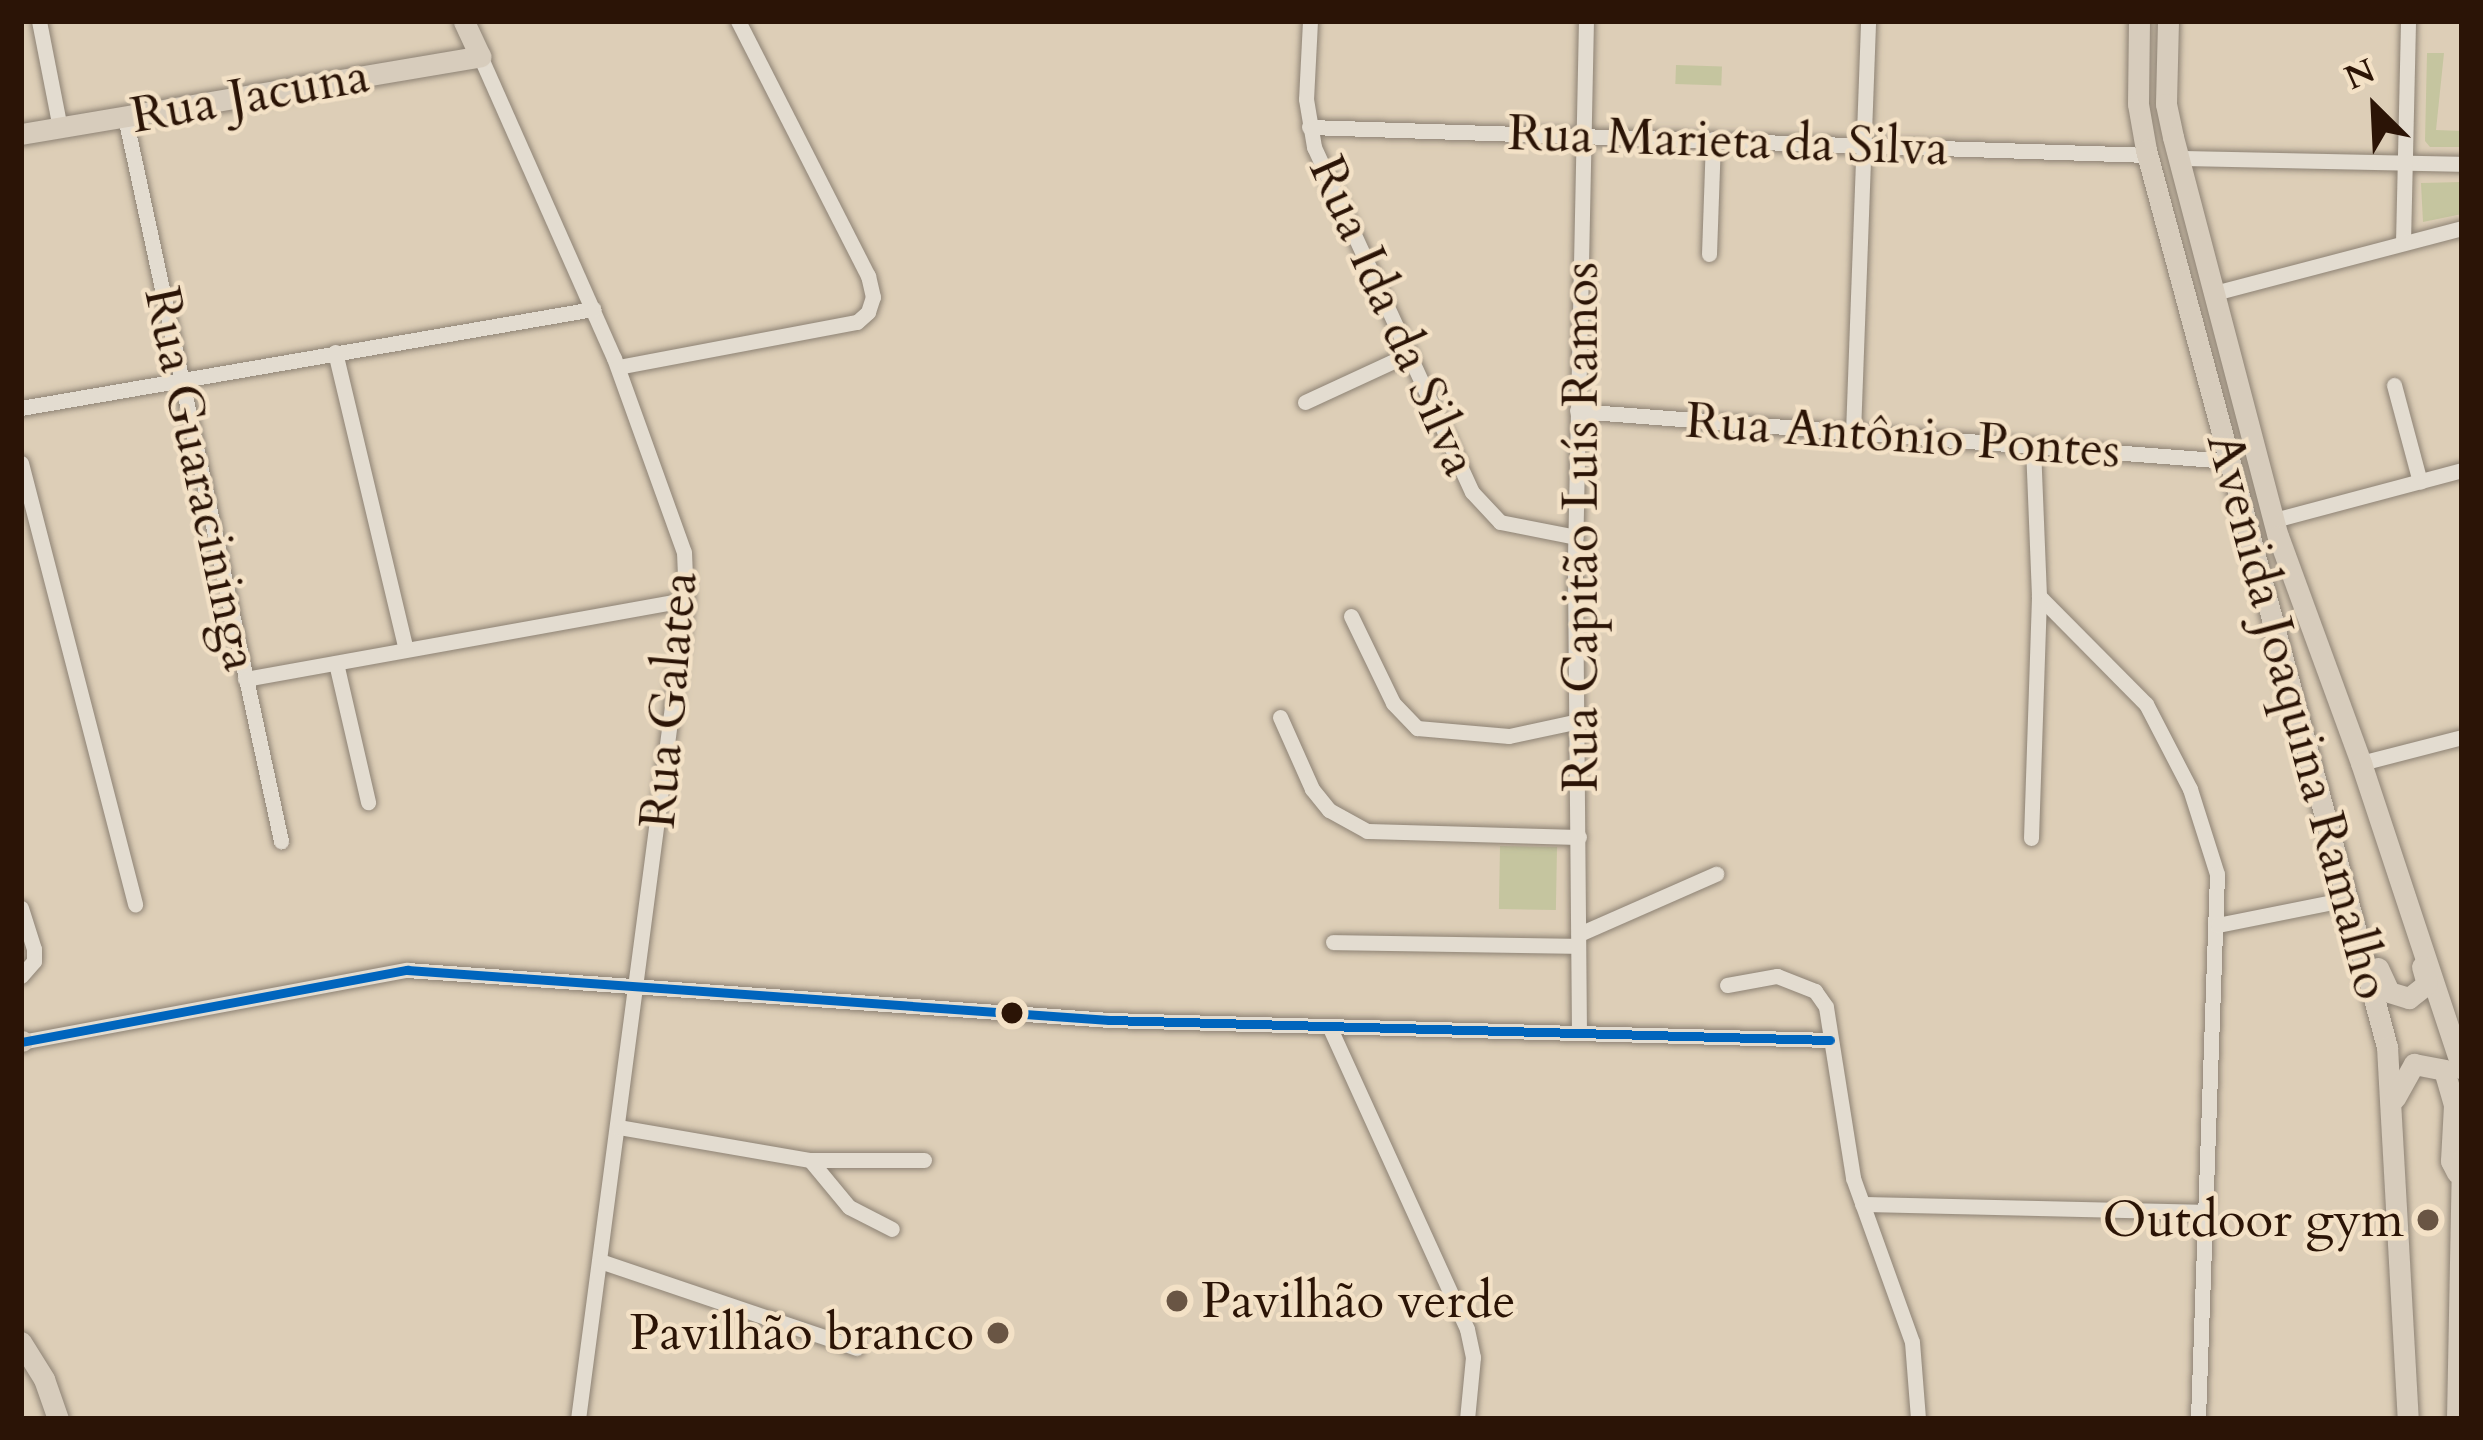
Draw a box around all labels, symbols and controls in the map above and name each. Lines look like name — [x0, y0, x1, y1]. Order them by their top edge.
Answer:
street label: Rua Jacuna — [126, 45, 374, 147]
north arrow — [2315, 48, 2435, 168]
text: N — [2338, 48, 2382, 101]
street label: Rua Marieta da Silva — [1507, 103, 1949, 179]
street label: Rua Ida da Silva — [1295, 147, 1491, 485]
street label: Rua Capitão Luís Ramos — [1550, 262, 1612, 792]
street label: Rua Guaracininga — [130, 282, 272, 676]
street label: Rua Antônio Pontes — [1684, 390, 2122, 482]
street label: Avenida Joaquina Ramalho — [2193, 426, 2403, 1006]
street label: Rua Galatea — [627, 569, 711, 831]
unlabelled marker — [1001, 1002, 1023, 1024]
place label: Outdoor gym — [2103, 1189, 2404, 1251]
marker: Outdoor gym — [2415, 1207, 2441, 1233]
place label: Pavilhão verde — [1201, 1270, 1516, 1332]
marker: Pavilhão verde — [1164, 1288, 1190, 1314]
place label: Pavilhão branco — [629, 1302, 974, 1364]
marker: Pavilhão branco — [985, 1320, 1011, 1346]

